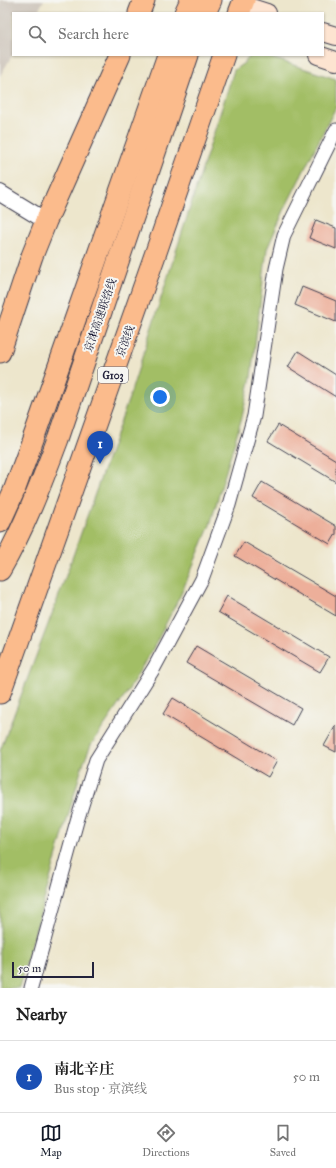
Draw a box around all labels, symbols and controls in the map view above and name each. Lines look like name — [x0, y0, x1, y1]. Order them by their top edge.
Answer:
search box — [12, 12, 324, 56]
icon: search — [26, 23, 48, 45]
text: Search here — [58, 25, 129, 43]
street label: 京津高速联络线 — [82, 277, 119, 354]
street label: 京滨线 — [114, 323, 137, 359]
road number: G103 — [98, 367, 128, 383]
your location — [150, 387, 170, 407]
pin: 1 — [87, 431, 113, 464]
scale bar — [12, 960, 94, 979]
text: 50 m — [18, 962, 41, 975]
text: Nearby — [16, 1004, 67, 1025]
text: 南北辛庄 — [54, 1060, 114, 1078]
text: 1 — [26, 1069, 32, 1085]
text: 50 m — [293, 1069, 320, 1085]
text: Bus stop · 京滨线 — [54, 1081, 147, 1097]
tab: Map — [40, 1122, 62, 1159]
tab: Directions — [142, 1122, 190, 1159]
tab: Saved — [270, 1122, 296, 1159]

